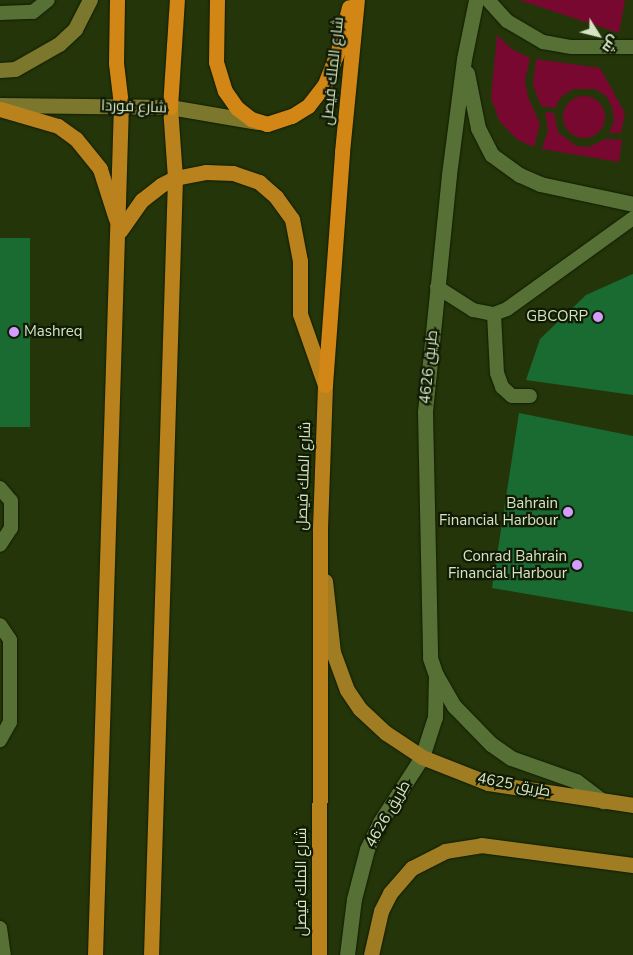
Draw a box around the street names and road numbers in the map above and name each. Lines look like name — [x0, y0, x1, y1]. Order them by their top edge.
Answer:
street label: شارع الملك فيصل — [318, 16, 348, 126]
street label: شارع فوردا — [101, 97, 167, 117]
street label: طريق 4626 — [416, 329, 442, 405]
street label: شارع الملك فيصل — [293, 421, 315, 531]
street label: طريق 4625 — [476, 769, 552, 801]
street label: طريق 4626 — [362, 777, 414, 851]
street label: شارع الملك فيصل — [293, 828, 311, 936]

